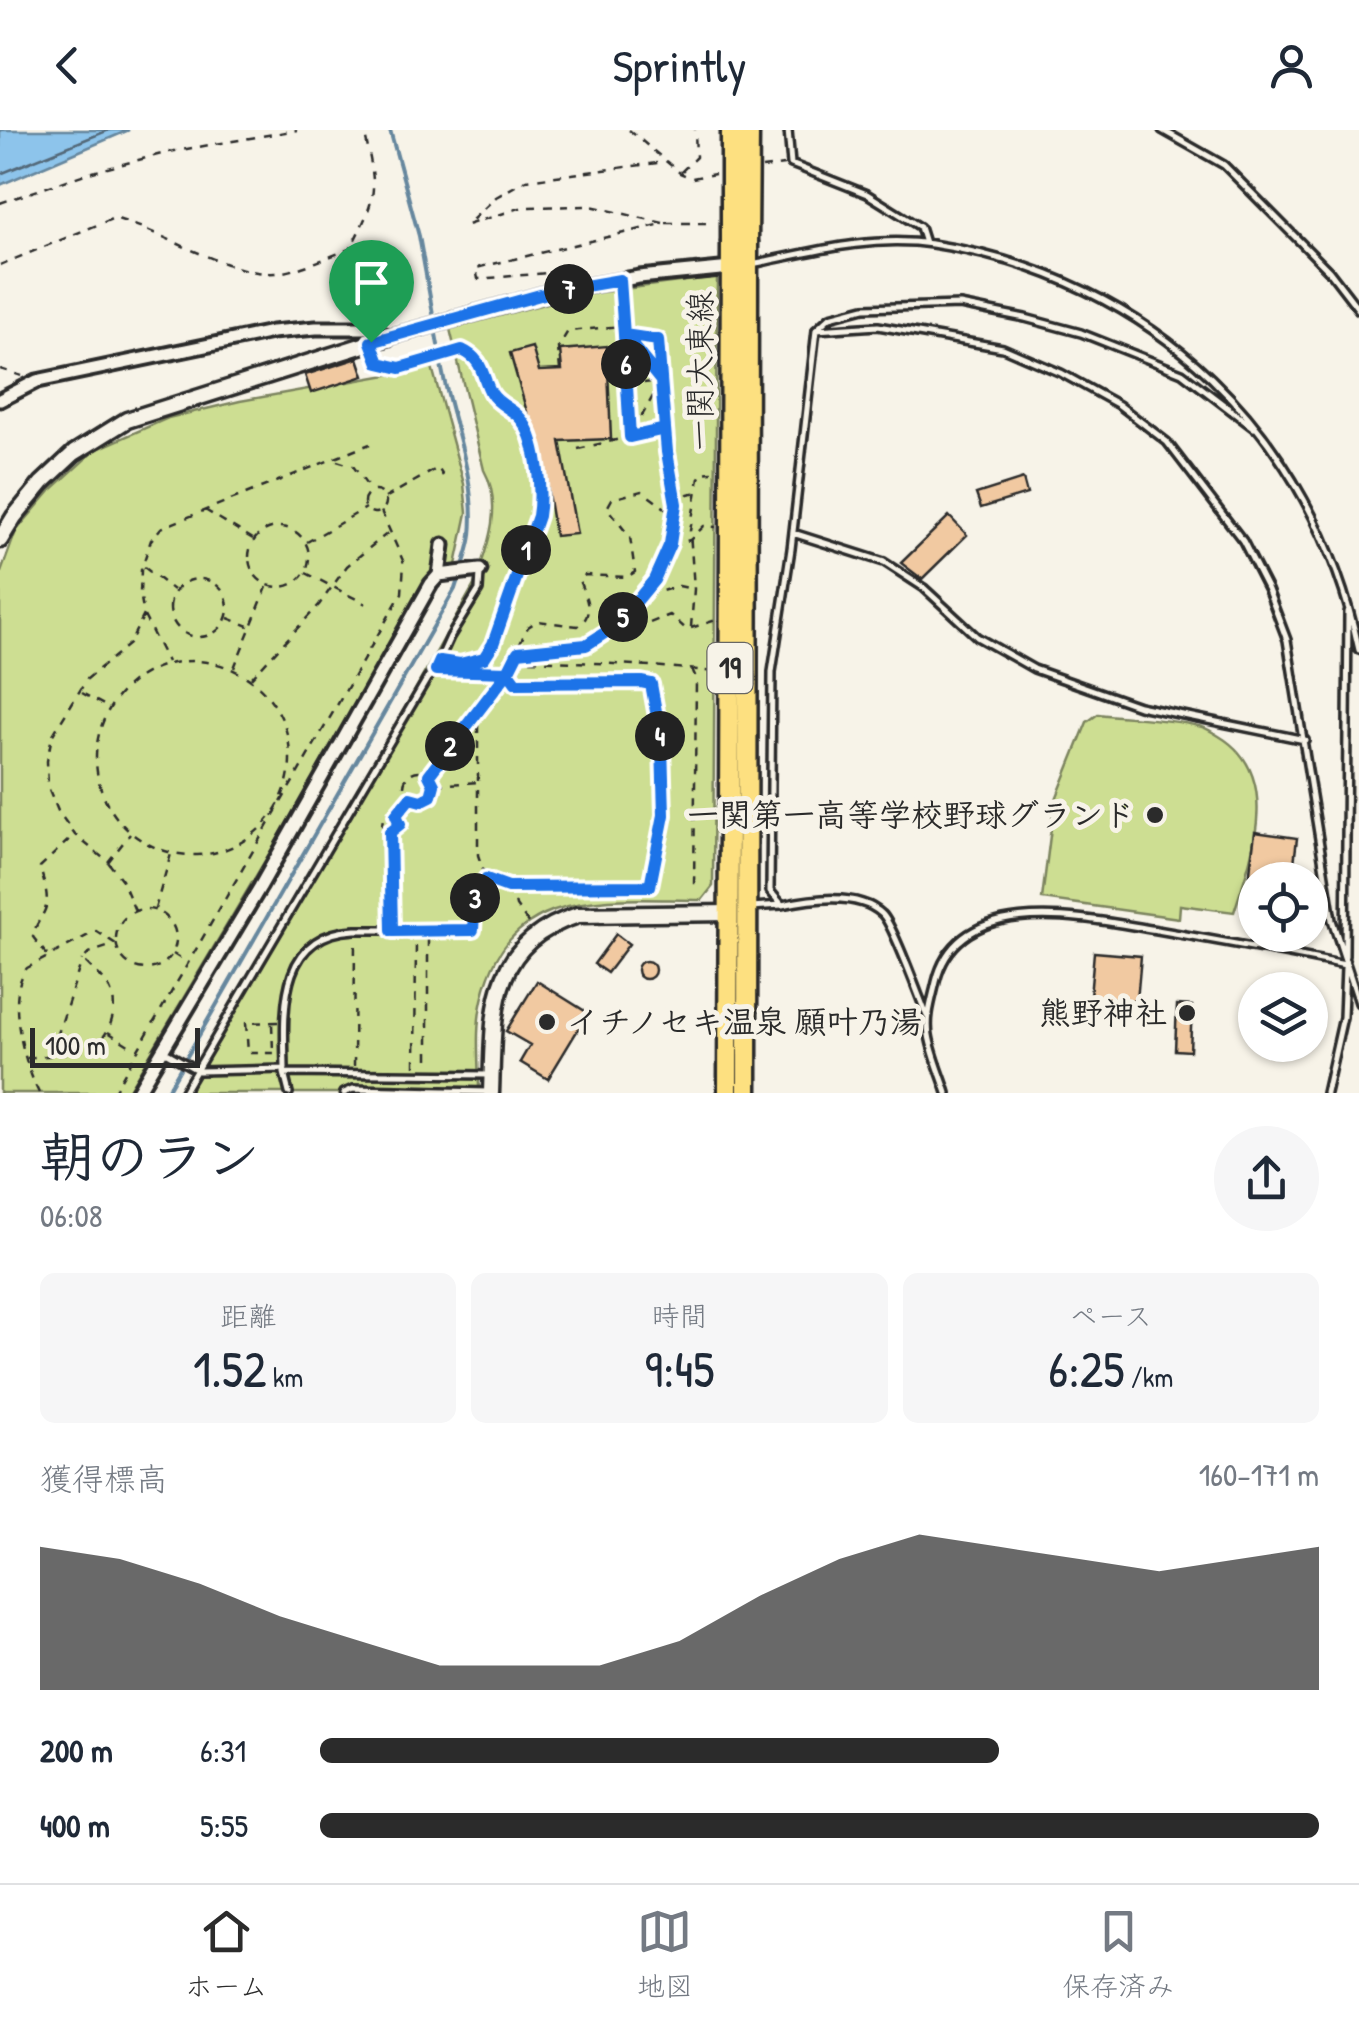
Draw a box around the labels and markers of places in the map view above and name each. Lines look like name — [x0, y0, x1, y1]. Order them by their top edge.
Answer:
pin — [329, 240, 414, 343]
pin: 7 — [544, 264, 594, 314]
pin: 6 — [601, 339, 651, 389]
pin: 1 — [501, 525, 551, 575]
pin: 5 — [598, 592, 648, 642]
pin: 4 — [635, 711, 685, 761]
pin: 2 — [425, 721, 475, 771]
place label: 一関第一高等学校野球グランド — [687, 793, 1135, 836]
marker: 一関第一高等学校野球グランド — [1144, 804, 1166, 826]
pin: 3 — [450, 873, 500, 923]
place label: 熊野神社 — [1039, 991, 1167, 1034]
place label: イチノセキ温泉 願叶乃湯 — [567, 1000, 922, 1043]
marker: 熊野神社 — [1176, 1002, 1198, 1024]
marker: イチノセキ温泉 願叶乃湯 — [536, 1011, 558, 1033]

